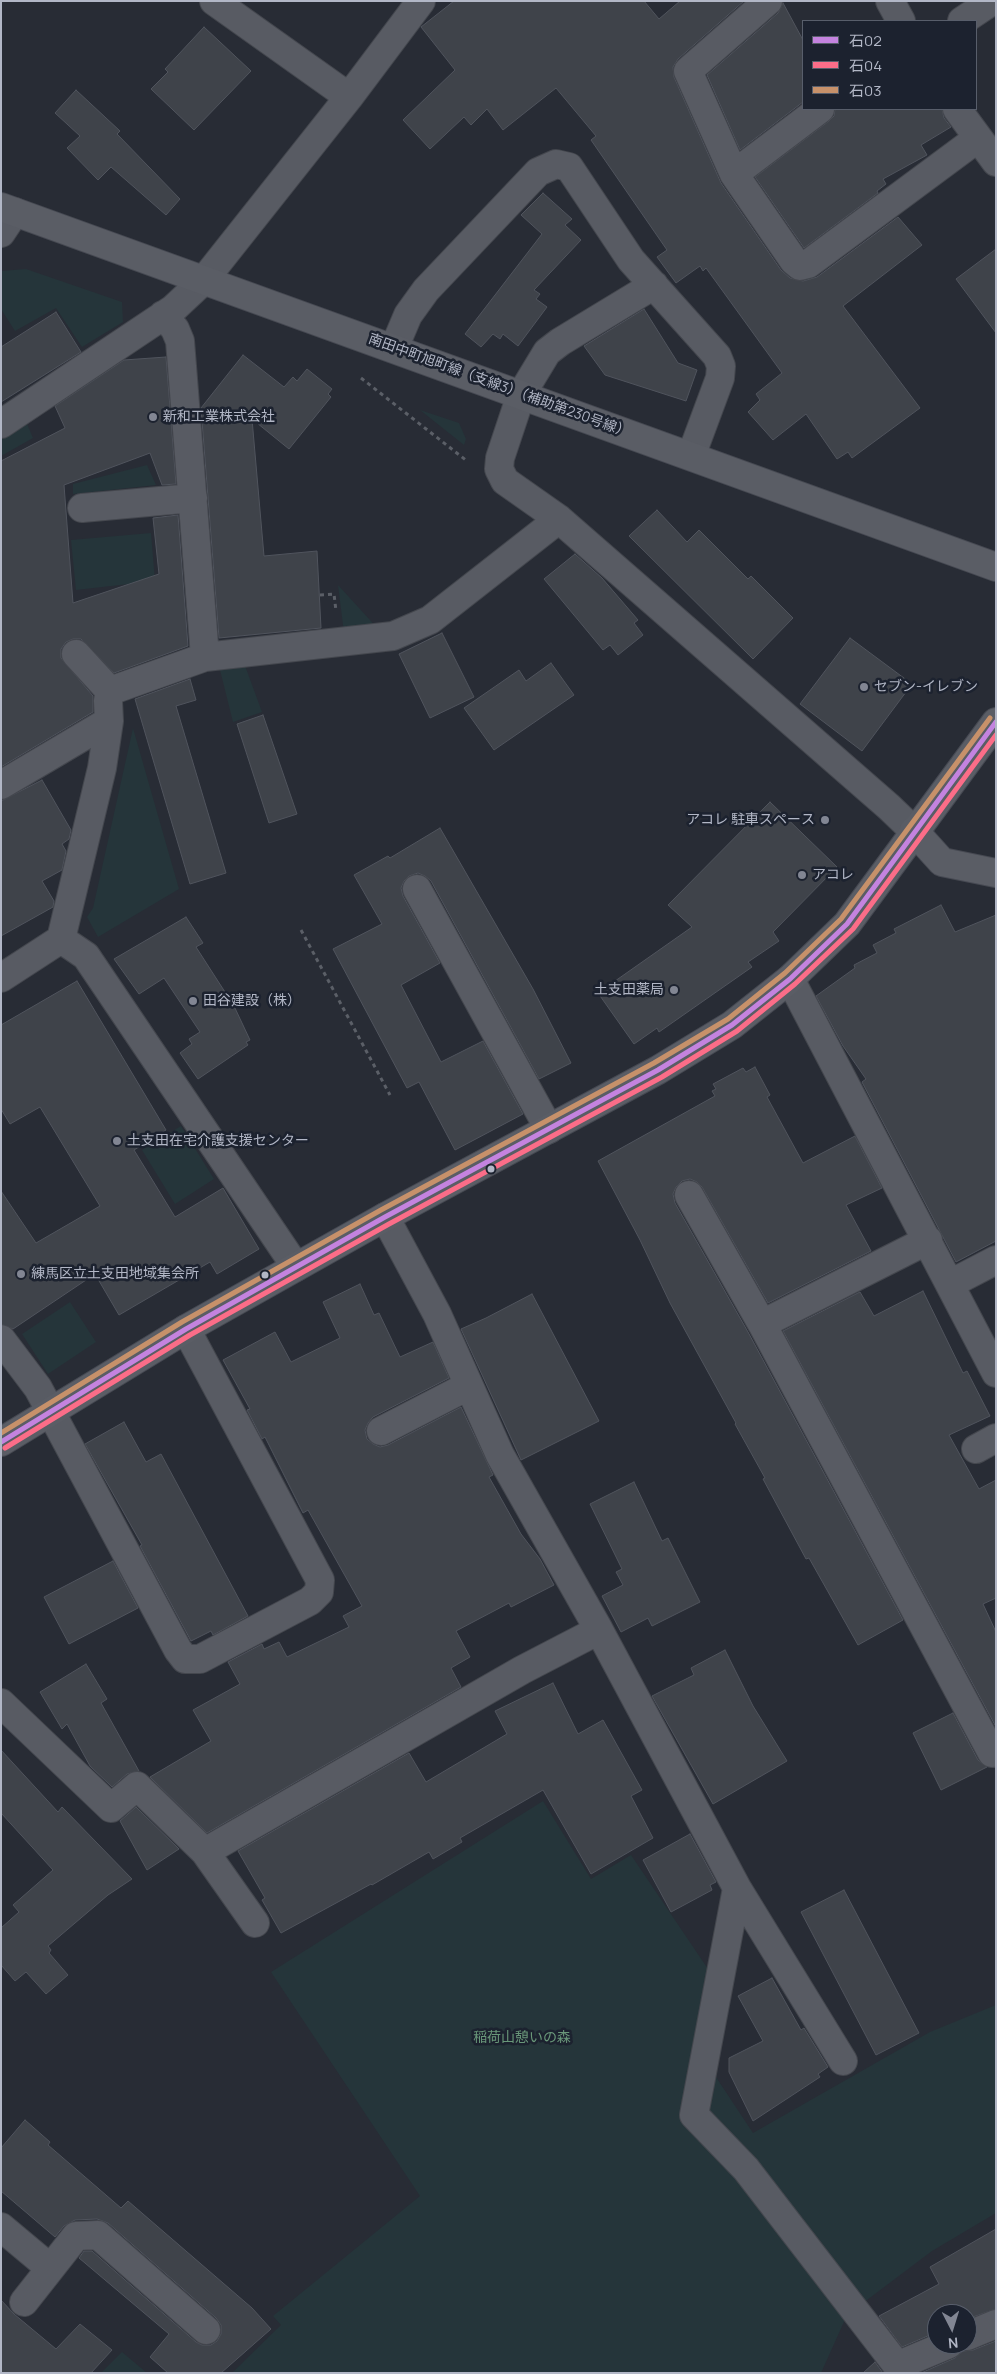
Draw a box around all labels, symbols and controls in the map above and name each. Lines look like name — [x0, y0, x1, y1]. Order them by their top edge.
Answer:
legend — [802, 20, 977, 110]
text: 石02 — [849, 30, 882, 51]
text: 石04 — [849, 55, 882, 76]
text: 石03 — [849, 80, 881, 101]
street label: 南田中町旭町線（支線3）（補助第230号線） — [366, 331, 632, 441]
place label: 新和工業株式会社 — [163, 409, 275, 425]
marker: 新和工業株式会社 — [147, 411, 159, 423]
place label: セブン-イレブン — [874, 679, 978, 695]
marker: セブン-イレブン — [858, 681, 870, 693]
place label: アコレ 駐車スペース — [686, 812, 815, 828]
marker: アコレ 駐車スペース — [819, 814, 831, 826]
place label: アコレ — [812, 867, 854, 883]
marker: アコレ — [796, 869, 808, 881]
place label: 土支田薬局 — [594, 982, 664, 998]
marker: 土支田薬局 — [668, 984, 680, 996]
place label: 田谷建設（株） — [203, 993, 301, 1009]
marker: 田谷建設（株） — [187, 995, 199, 1007]
place label: 土支田在宅介護支援センター — [127, 1133, 309, 1149]
marker: 土支田在宅介護支援センター — [111, 1135, 123, 1147]
unlabelled marker — [486, 1164, 496, 1174]
place label: 練馬区立土支田地域集会所 — [31, 1266, 199, 1282]
marker: 練馬区立土支田地域集会所 — [15, 1268, 27, 1280]
unlabelled marker — [260, 1270, 270, 1280]
park label: 稲荷山憩いの森 — [473, 2030, 571, 2046]
north arrow — [927, 2304, 977, 2354]
text: N — [947, 2334, 959, 2353]

